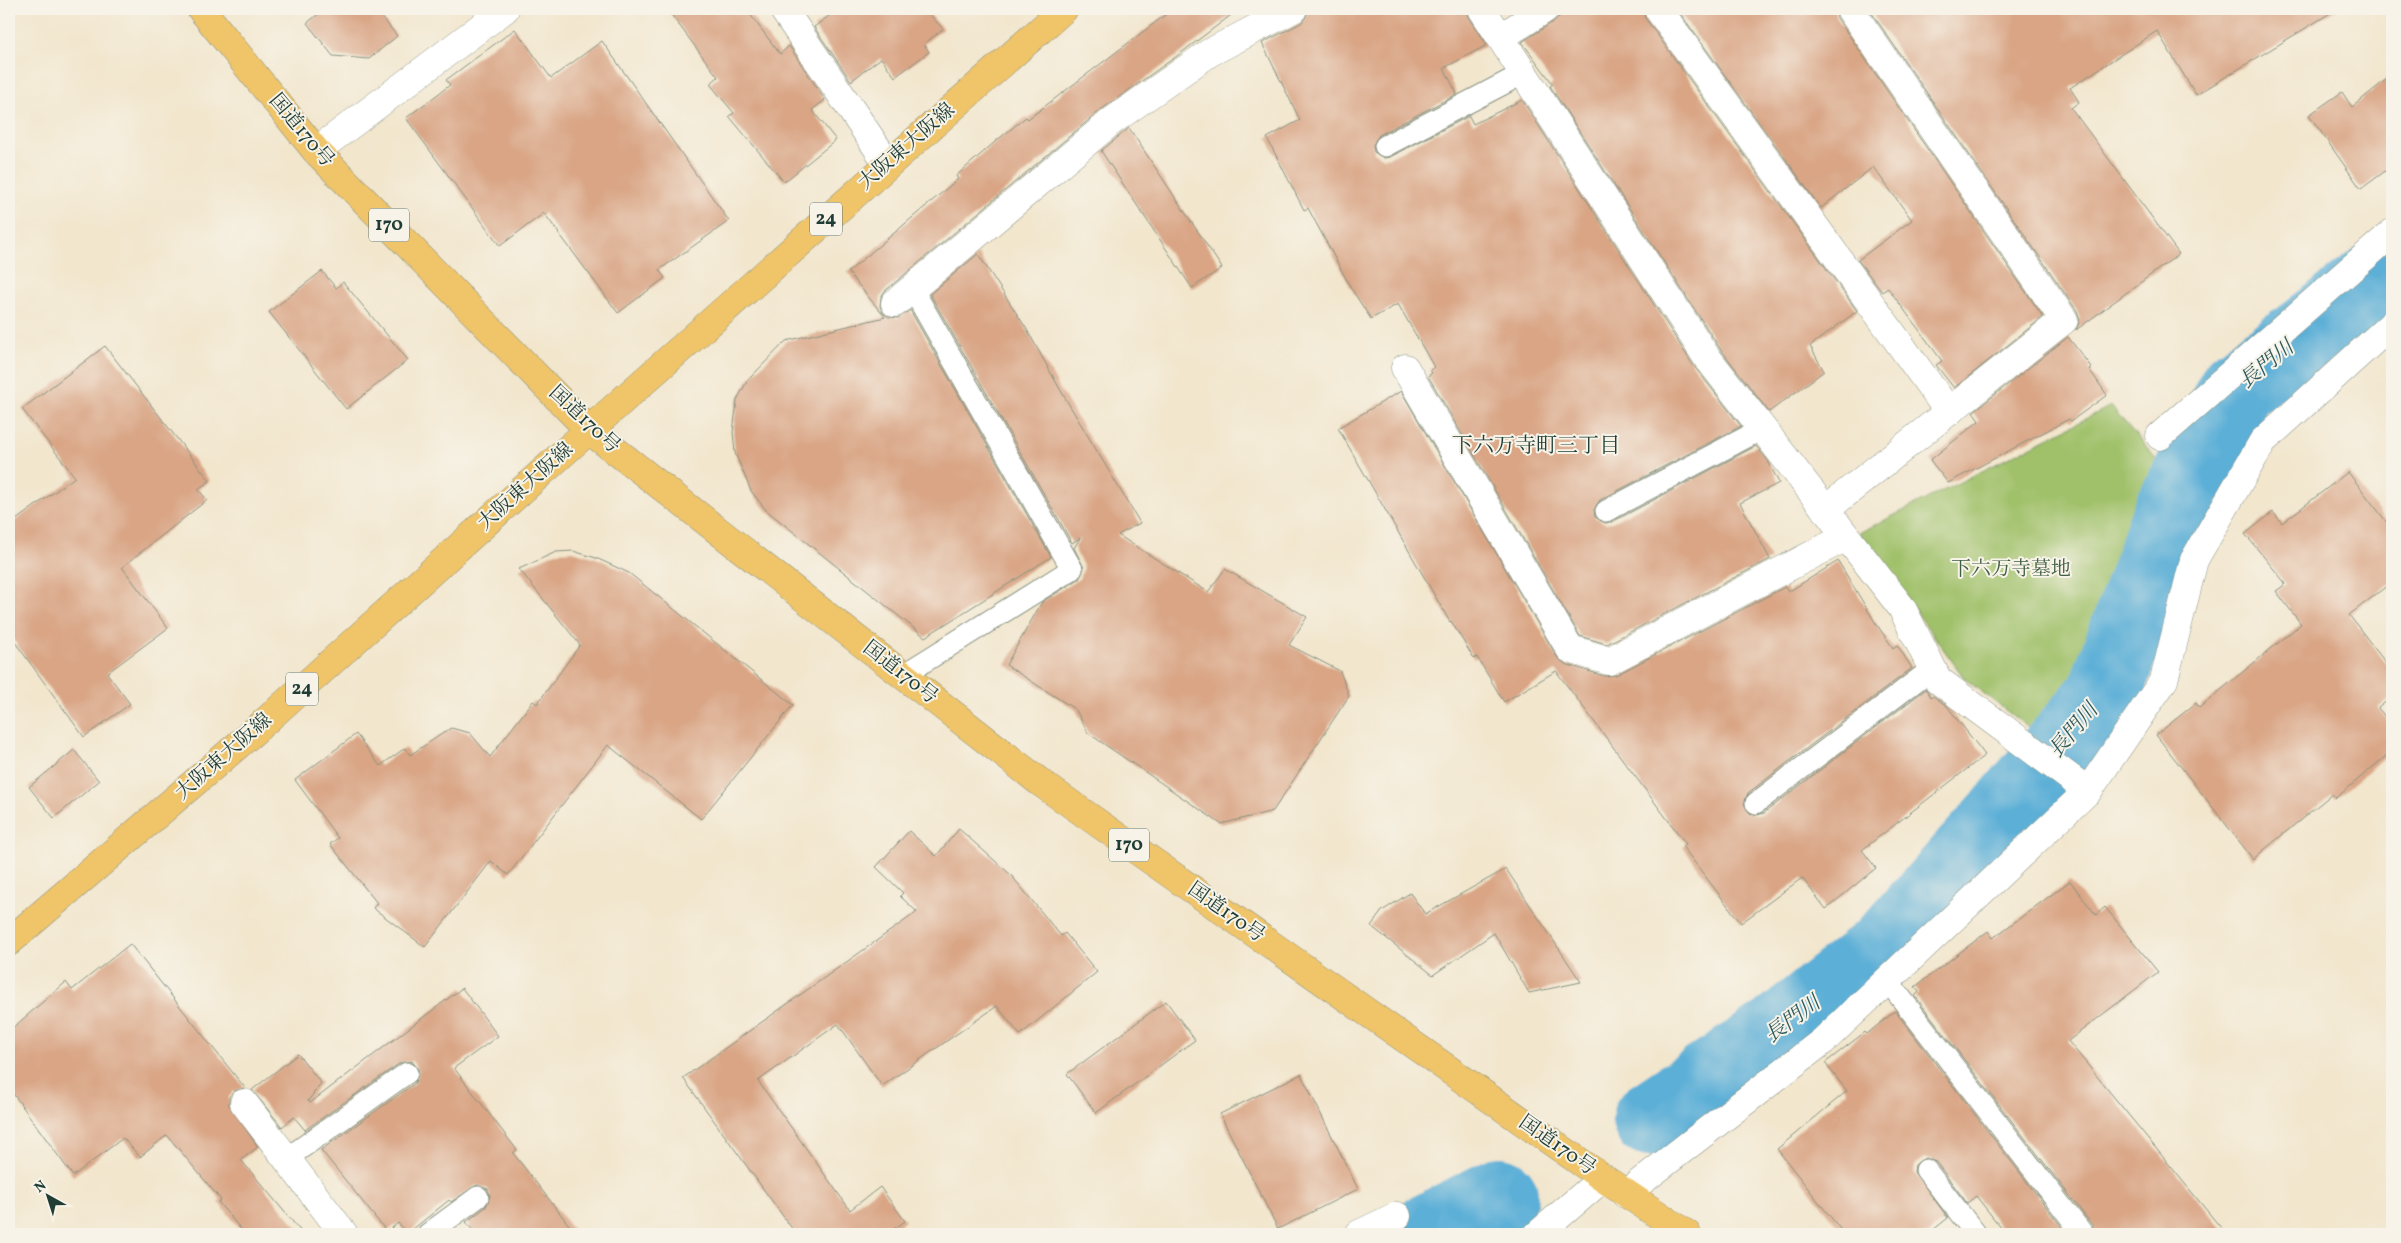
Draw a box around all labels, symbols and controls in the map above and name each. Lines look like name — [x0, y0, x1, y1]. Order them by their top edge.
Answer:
street label: 国道170号 — [262, 88, 340, 174]
street label: 大阪東大阪線 — [853, 97, 961, 197]
road number: 24 — [810, 202, 842, 235]
road number: 170 — [369, 208, 409, 242]
water label: 長門川 — [2233, 333, 2302, 396]
street label: 国道170号 — [542, 380, 626, 460]
district label: 下六万寺町三丁目 — [1452, 432, 1620, 461]
street label: 大阪東大阪線 — [472, 436, 580, 538]
park label: 下六万寺墓地 — [1951, 556, 2071, 584]
street label: 国道170号 — [856, 635, 944, 711]
road number: 24 — [286, 672, 318, 706]
water label: 長門川 — [2043, 696, 2107, 764]
street label: 大阪東大阪線 — [170, 707, 278, 807]
road number: 170 — [1109, 828, 1149, 862]
street label: 国道170号 — [1182, 876, 1270, 950]
water label: 長門川 — [1759, 988, 1828, 1051]
street label: 国道170号 — [1513, 1109, 1601, 1183]
north arrow — [22, 1170, 72, 1220]
text: N — [31, 1176, 51, 1198]

